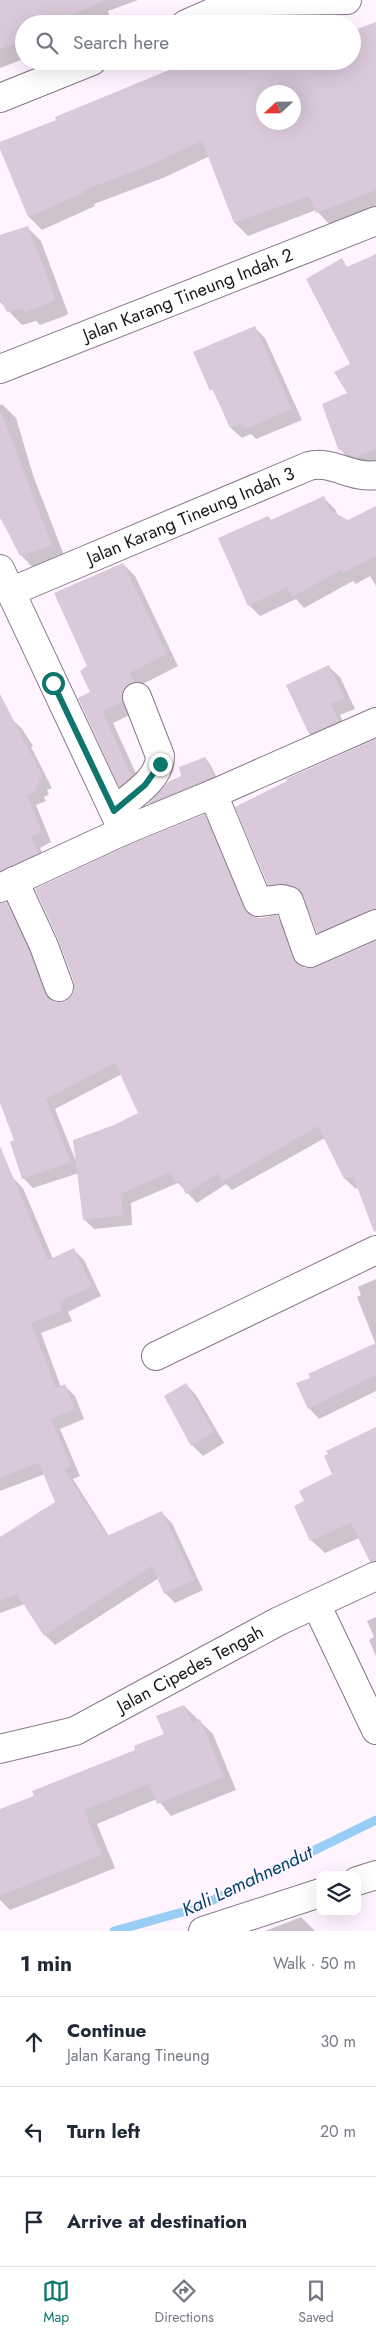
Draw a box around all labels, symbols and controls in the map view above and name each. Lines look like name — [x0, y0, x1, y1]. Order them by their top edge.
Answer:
search box — [15, 15, 361, 70]
icon: search — [33, 29, 61, 57]
text: Search here — [73, 29, 169, 56]
north arrow — [256, 85, 301, 130]
street label: Jalan Karang Tineung Indah 2 — [77, 242, 297, 349]
street label: Jalan Karang Tineung Indah 3 — [81, 460, 299, 572]
route start — [42, 672, 65, 695]
route end — [149, 753, 172, 776]
street label: Jalan Cipedes Tengah — [110, 1619, 268, 1720]
water label: Kali Lemahnendut — [177, 1838, 318, 1923]
map controls — [316, 1871, 361, 1916]
button: layers — [316, 1871, 361, 1916]
text: 1 min — [20, 1949, 72, 1979]
text: Walk · 50 m — [273, 1952, 356, 1975]
text: Continue — [67, 2017, 146, 2044]
icon: ahead — [20, 2028, 48, 2056]
text: 30 m — [320, 2030, 356, 2053]
text: Jalan Karang Tineung — [67, 2044, 210, 2067]
icon: left — [20, 2118, 48, 2146]
text: Turn left — [67, 2118, 140, 2145]
text: 20 m — [320, 2120, 356, 2143]
icon: arrive — [20, 2208, 48, 2236]
text: Arrive at destination — [67, 2208, 247, 2235]
tab: Map — [42, 2277, 70, 2327]
tab: Directions — [155, 2277, 214, 2327]
tab: Saved — [298, 2277, 334, 2327]

